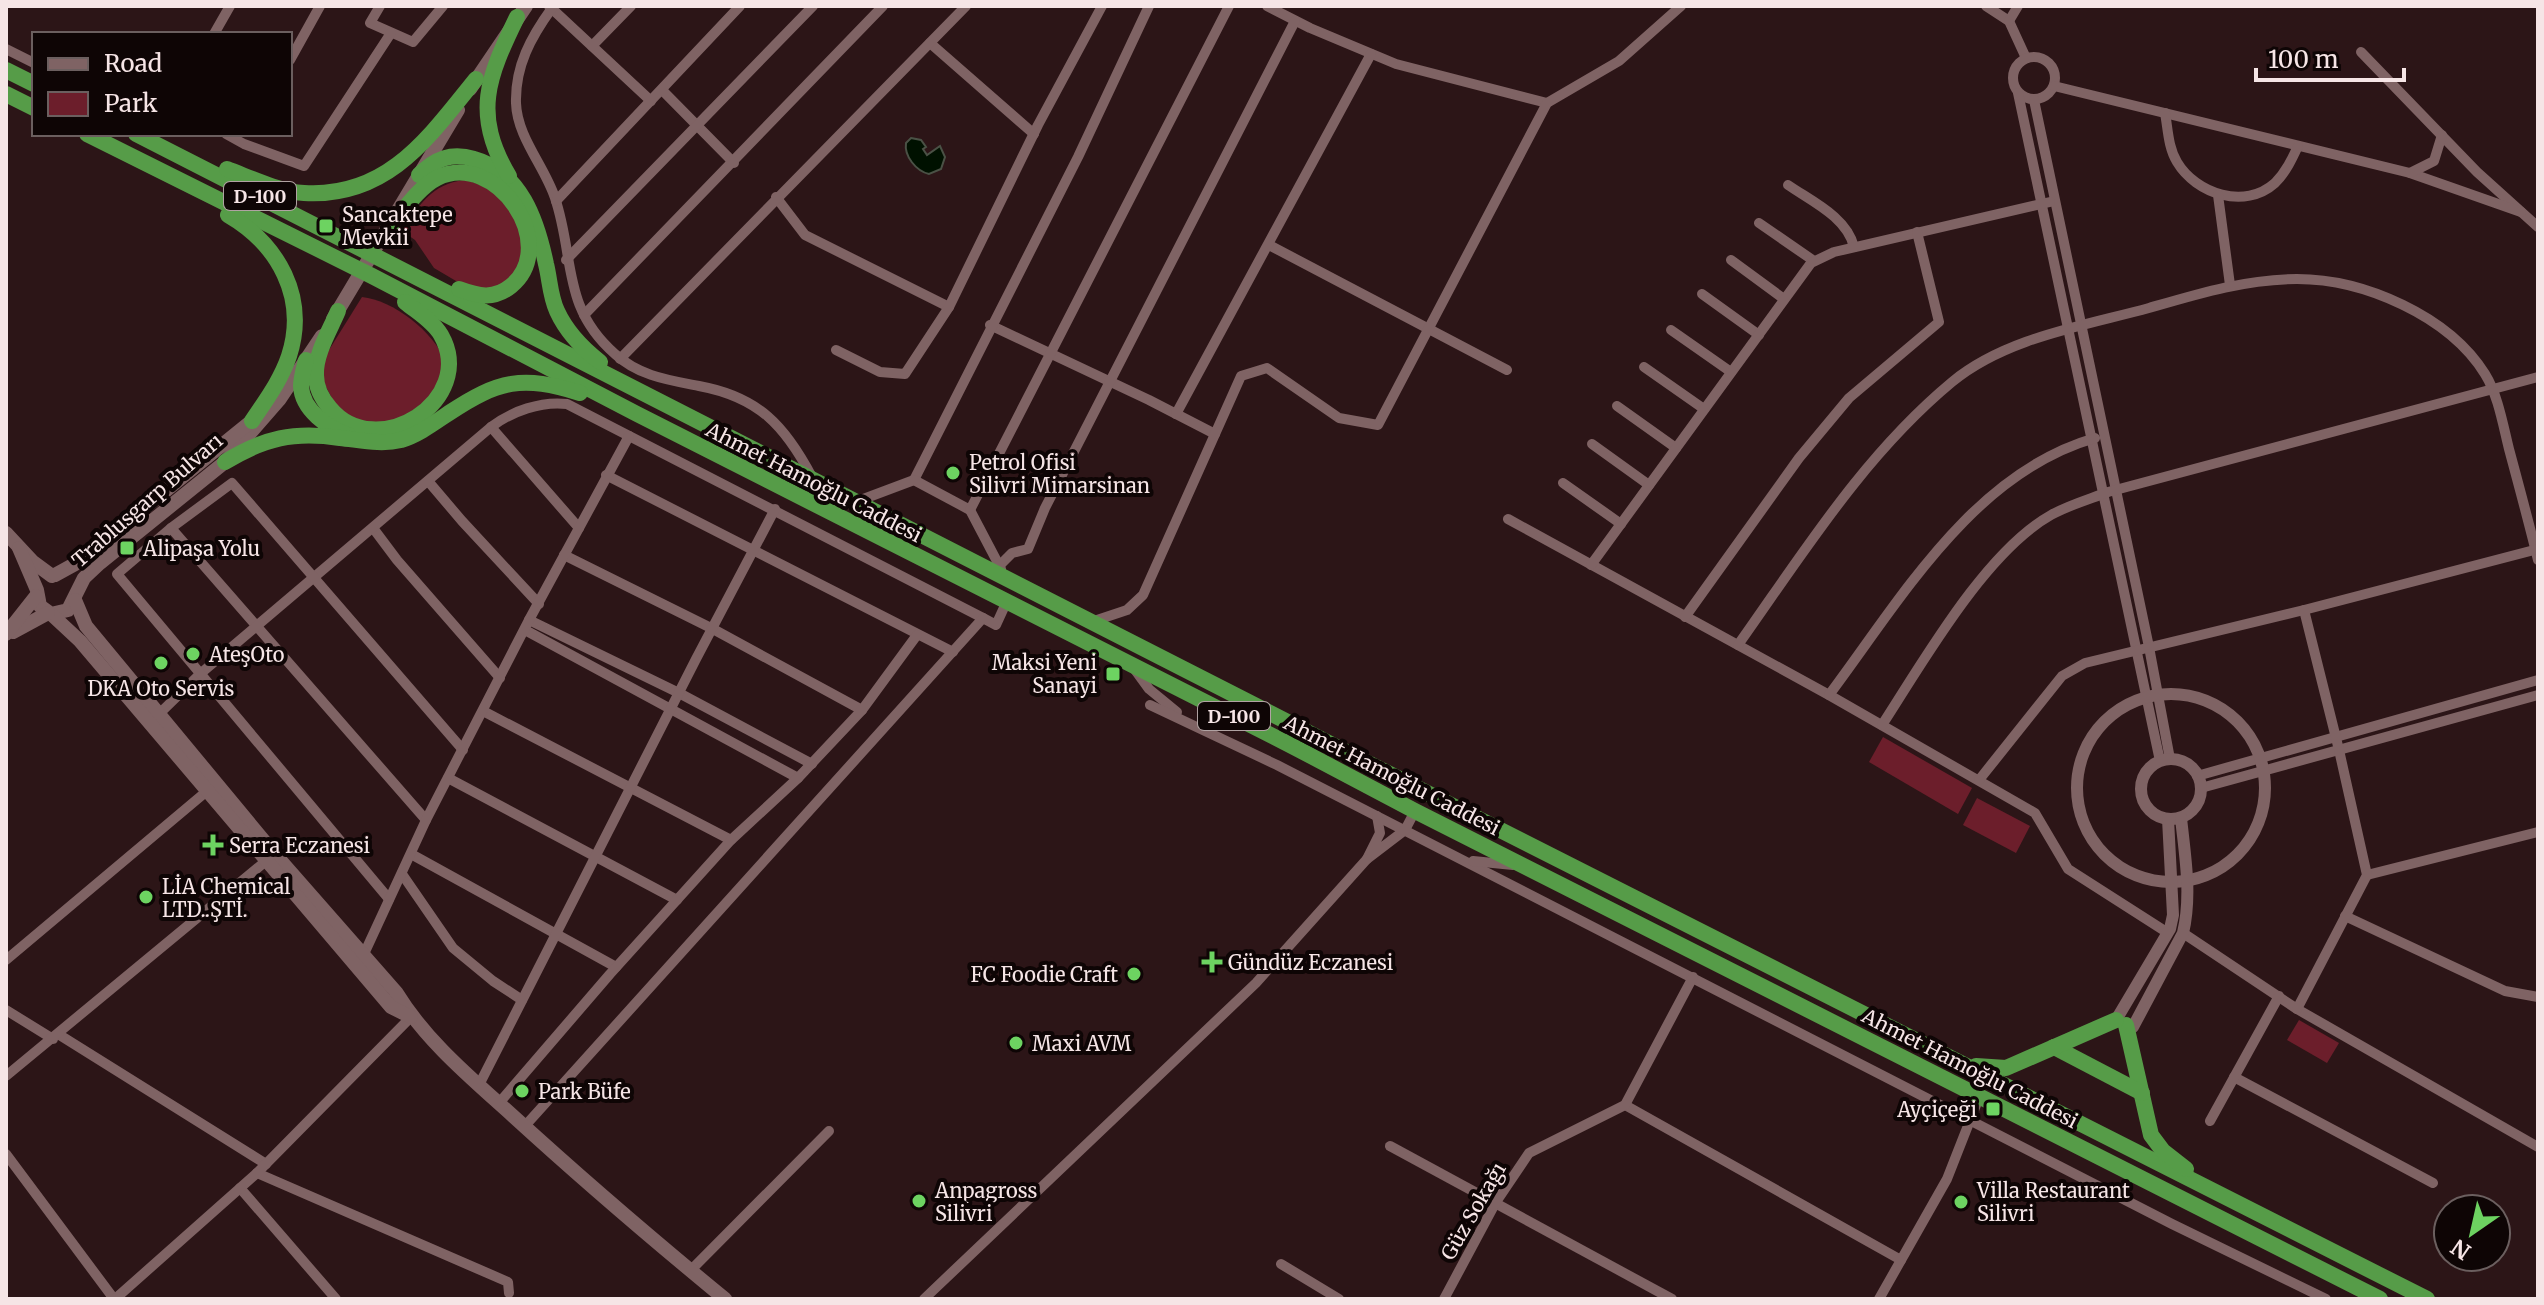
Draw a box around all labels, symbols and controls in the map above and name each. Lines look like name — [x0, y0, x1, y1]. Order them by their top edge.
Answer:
legend — [32, 32, 292, 136]
scale bar — [2256, 32, 2404, 82]
text: 100 m — [2268, 44, 2339, 75]
text: Road — [104, 48, 162, 79]
text: Park — [104, 88, 158, 119]
road number: D-100 — [224, 182, 296, 210]
place label: Sancaktepe Mevkii — [342, 202, 453, 250]
marker: Sancaktepe Mevkii — [317, 217, 335, 235]
street label: Ahmet Hamoğlu Caddesi — [701, 416, 926, 547]
street label: Trablusgarp Bulvarı — [67, 428, 227, 572]
place label: Petrol Ofisi Silivri Mimarsinan — [969, 450, 1150, 498]
marker: Petrol Ofisi Silivri Mimarsinan — [944, 464, 962, 482]
place label: Alipaşa Yolu — [142, 536, 260, 561]
marker: Alipaşa Yolu — [118, 539, 136, 557]
place label: AteşOto — [208, 642, 285, 667]
marker: AteşOto — [184, 645, 202, 663]
place label: Maksi Yeni Sanayi — [992, 650, 1097, 698]
marker: DKA Oto Servis — [152, 654, 170, 672]
marker: Maksi Yeni Sanayi — [1104, 665, 1122, 683]
place label: DKA Oto Servis — [88, 676, 234, 701]
road number: D-100 — [1198, 702, 1270, 730]
street label: Ahmet Hamoğlu Caddesi — [1279, 709, 1504, 840]
place label: Serra Eczanesi — [229, 833, 370, 858]
marker: Serra Eczanesi — [204, 836, 222, 854]
place label: LİA Chemical LTD..ŞTİ. — [162, 874, 291, 922]
marker: LİA Chemical LTD..ŞTİ. — [137, 888, 155, 906]
place label: Gündüz Eczanesi — [1228, 950, 1393, 975]
marker: Gündüz Eczanesi — [1203, 953, 1221, 971]
place label: FC Foodie Craft — [971, 962, 1118, 987]
marker: FC Foodie Craft — [1125, 965, 1143, 983]
street label: Ahmet Hamoğlu Caddesi — [1857, 1002, 2082, 1133]
place label: Maxi AVM — [1032, 1031, 1131, 1056]
marker: Maxi AVM — [1007, 1034, 1025, 1052]
place label: Park Büfe — [538, 1079, 631, 1104]
marker: Park Büfe — [513, 1082, 531, 1100]
place label: Ayçiçeği — [1896, 1097, 1977, 1122]
marker: Ayçiçeği — [1984, 1100, 2002, 1118]
street label: Güz Sokağı — [1435, 1158, 1511, 1264]
place label: Anpagross Silivri — [934, 1178, 1037, 1226]
place label: Villa Restaurant Silivri — [1976, 1178, 2130, 1226]
marker: Anpagross Silivri — [910, 1192, 928, 1210]
marker: Villa Restaurant Silivri — [1952, 1193, 1970, 1211]
north arrow — [2432, 1193, 2512, 1273]
text: N — [2445, 1233, 2476, 1266]

